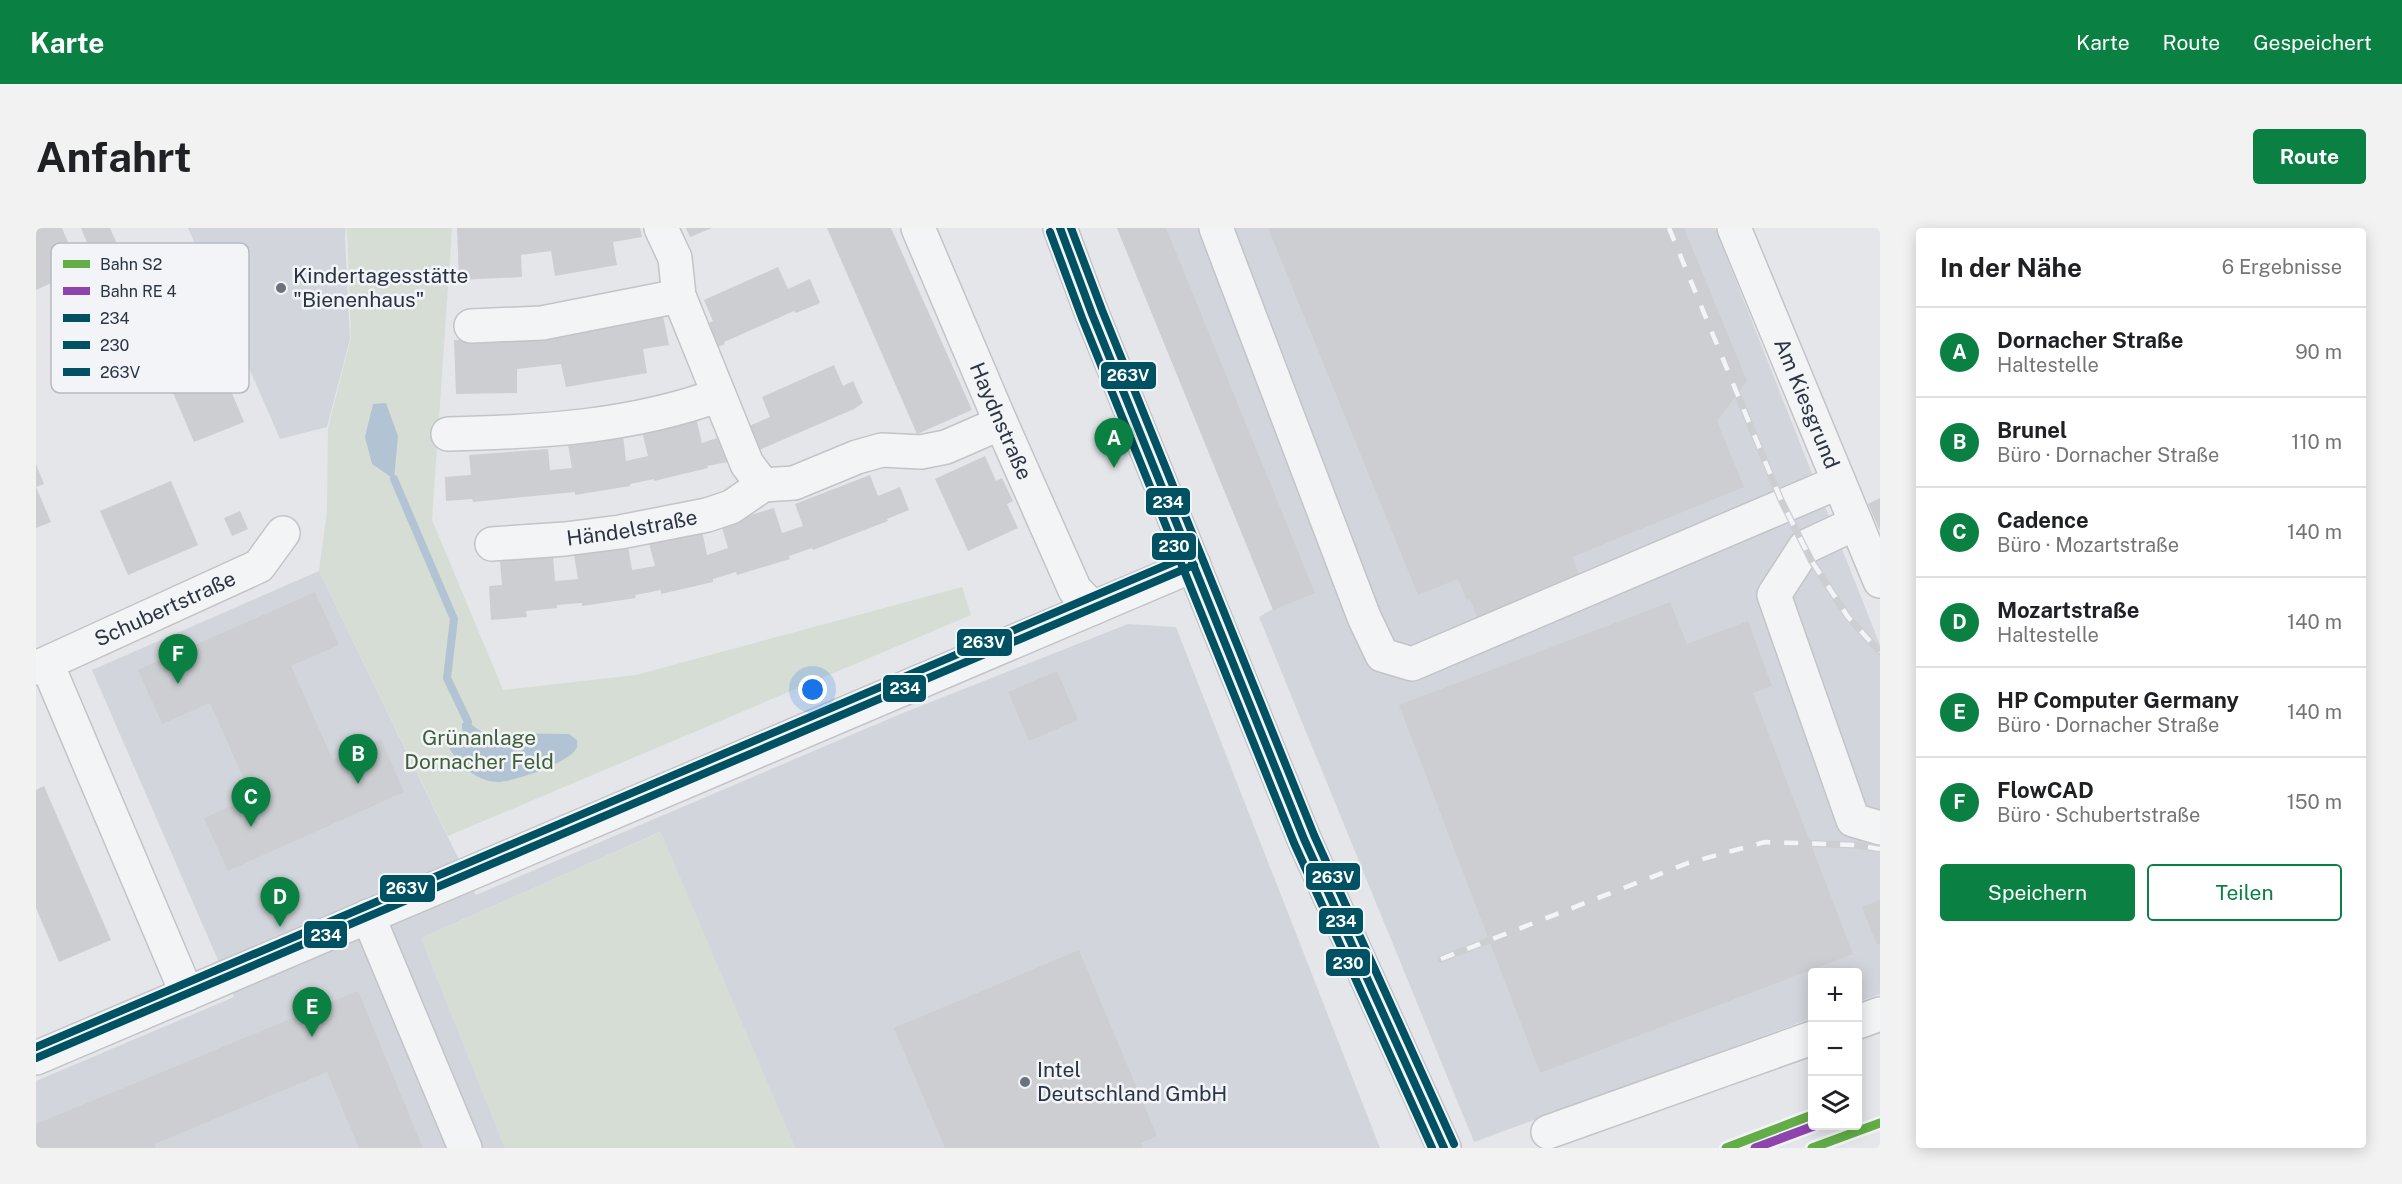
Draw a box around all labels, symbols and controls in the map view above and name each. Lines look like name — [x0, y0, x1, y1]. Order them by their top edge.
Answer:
text: Karte — [30, 26, 104, 59]
text: Karte — [2076, 30, 2130, 55]
text: Route — [2163, 30, 2220, 55]
text: Gespeichert — [2253, 30, 2372, 55]
button: Route — [2253, 129, 2366, 184]
text: Anfahrt — [36, 132, 192, 181]
legend — [51, 243, 249, 393]
text: In der Nähe — [1940, 252, 2082, 283]
text: Bahn S2 — [100, 255, 162, 274]
text: 6 Ergebnisse — [2222, 255, 2342, 279]
place label: Kindertagesstätte "Bienenhaus" — [293, 263, 469, 312]
marker: Kindertagesstätte "Bienenhaus" — [274, 281, 288, 295]
text: Bahn RE 4 — [100, 282, 177, 301]
text: 234 — [100, 309, 130, 328]
text: Dornacher Straße — [1997, 327, 2184, 353]
street label: Am Kiesgrund — [1769, 335, 1845, 472]
text: 230 — [100, 336, 130, 355]
text: A — [1952, 340, 1967, 364]
text: 90 m — [2295, 340, 2342, 364]
text: Haltestelle — [1997, 353, 2099, 377]
street label: Haydnstraße — [965, 358, 1037, 483]
line badge: 263V — [1100, 361, 1157, 390]
text: 263V — [100, 363, 140, 382]
text: 263V — [1107, 366, 1149, 385]
text: Brunel — [1997, 417, 2067, 443]
pin: A — [1094, 418, 1134, 468]
text: B — [1953, 430, 1966, 454]
text: 110 m — [2291, 430, 2342, 454]
text: Büro · Dornacher Straße — [1997, 443, 2219, 467]
line badge: 234 — [1145, 487, 1191, 516]
text: 234 — [1152, 493, 1184, 512]
street label: Händelstraße — [565, 504, 700, 551]
text: Cadence — [1997, 507, 2089, 533]
text: C — [1952, 520, 1967, 544]
text: 140 m — [2287, 520, 2342, 544]
line badge: 230 — [1151, 532, 1197, 561]
text: Büro · Mozartstraße — [1997, 533, 2179, 557]
text: 230 — [1158, 537, 1190, 556]
street label: Schubertstraße — [90, 565, 240, 652]
text: Mozartstraße — [1997, 597, 2139, 623]
text: D — [1952, 610, 1967, 634]
text: 140 m — [2287, 610, 2342, 634]
text: Haltestelle — [1997, 623, 2099, 647]
line badge: 263V — [956, 628, 1013, 657]
text: 263V — [963, 633, 1005, 652]
pin: F — [158, 634, 198, 684]
line badge: 234 — [882, 674, 927, 703]
your location — [798, 675, 827, 704]
text: 234 — [889, 679, 921, 698]
text: HP Computer Germany — [1997, 687, 2239, 713]
text: E — [1953, 700, 1966, 724]
text: 140 m — [2287, 700, 2342, 724]
text: Büro · Dornacher Straße — [1997, 713, 2219, 737]
park label: Grünanlage Dornacher Feld — [404, 725, 554, 774]
pin: B — [338, 734, 378, 784]
text: FlowCAD — [1997, 777, 2094, 803]
pin: C — [232, 778, 270, 827]
text: F — [1953, 790, 1966, 814]
text: 150 m — [2287, 790, 2342, 814]
text: Büro · Schubertstraße — [1997, 803, 2200, 827]
line badge: 263V — [1305, 862, 1361, 891]
button: Speichern — [1940, 864, 2135, 921]
button: Teilen — [2147, 864, 2342, 921]
text: 263V — [1312, 868, 1354, 887]
line badge: 263V — [379, 874, 436, 903]
pin: D — [260, 878, 300, 927]
text: 263V — [386, 879, 428, 898]
line badge: 234 — [1318, 907, 1364, 935]
text: 234 — [1325, 912, 1357, 931]
line badge: 234 — [303, 920, 348, 949]
text: 234 — [310, 926, 342, 945]
line badge: 230 — [1325, 948, 1371, 977]
text: 230 — [1332, 954, 1364, 973]
map controls — [1808, 968, 1862, 1130]
button: + — [1808, 968, 1862, 1022]
pin: E — [292, 988, 332, 1037]
button: − — [1808, 1022, 1862, 1076]
place label: Intel Deutschland GmbH — [1037, 1057, 1227, 1106]
marker: Intel Deutschland GmbH — [1018, 1075, 1032, 1089]
button: layers — [1808, 1076, 1862, 1130]

